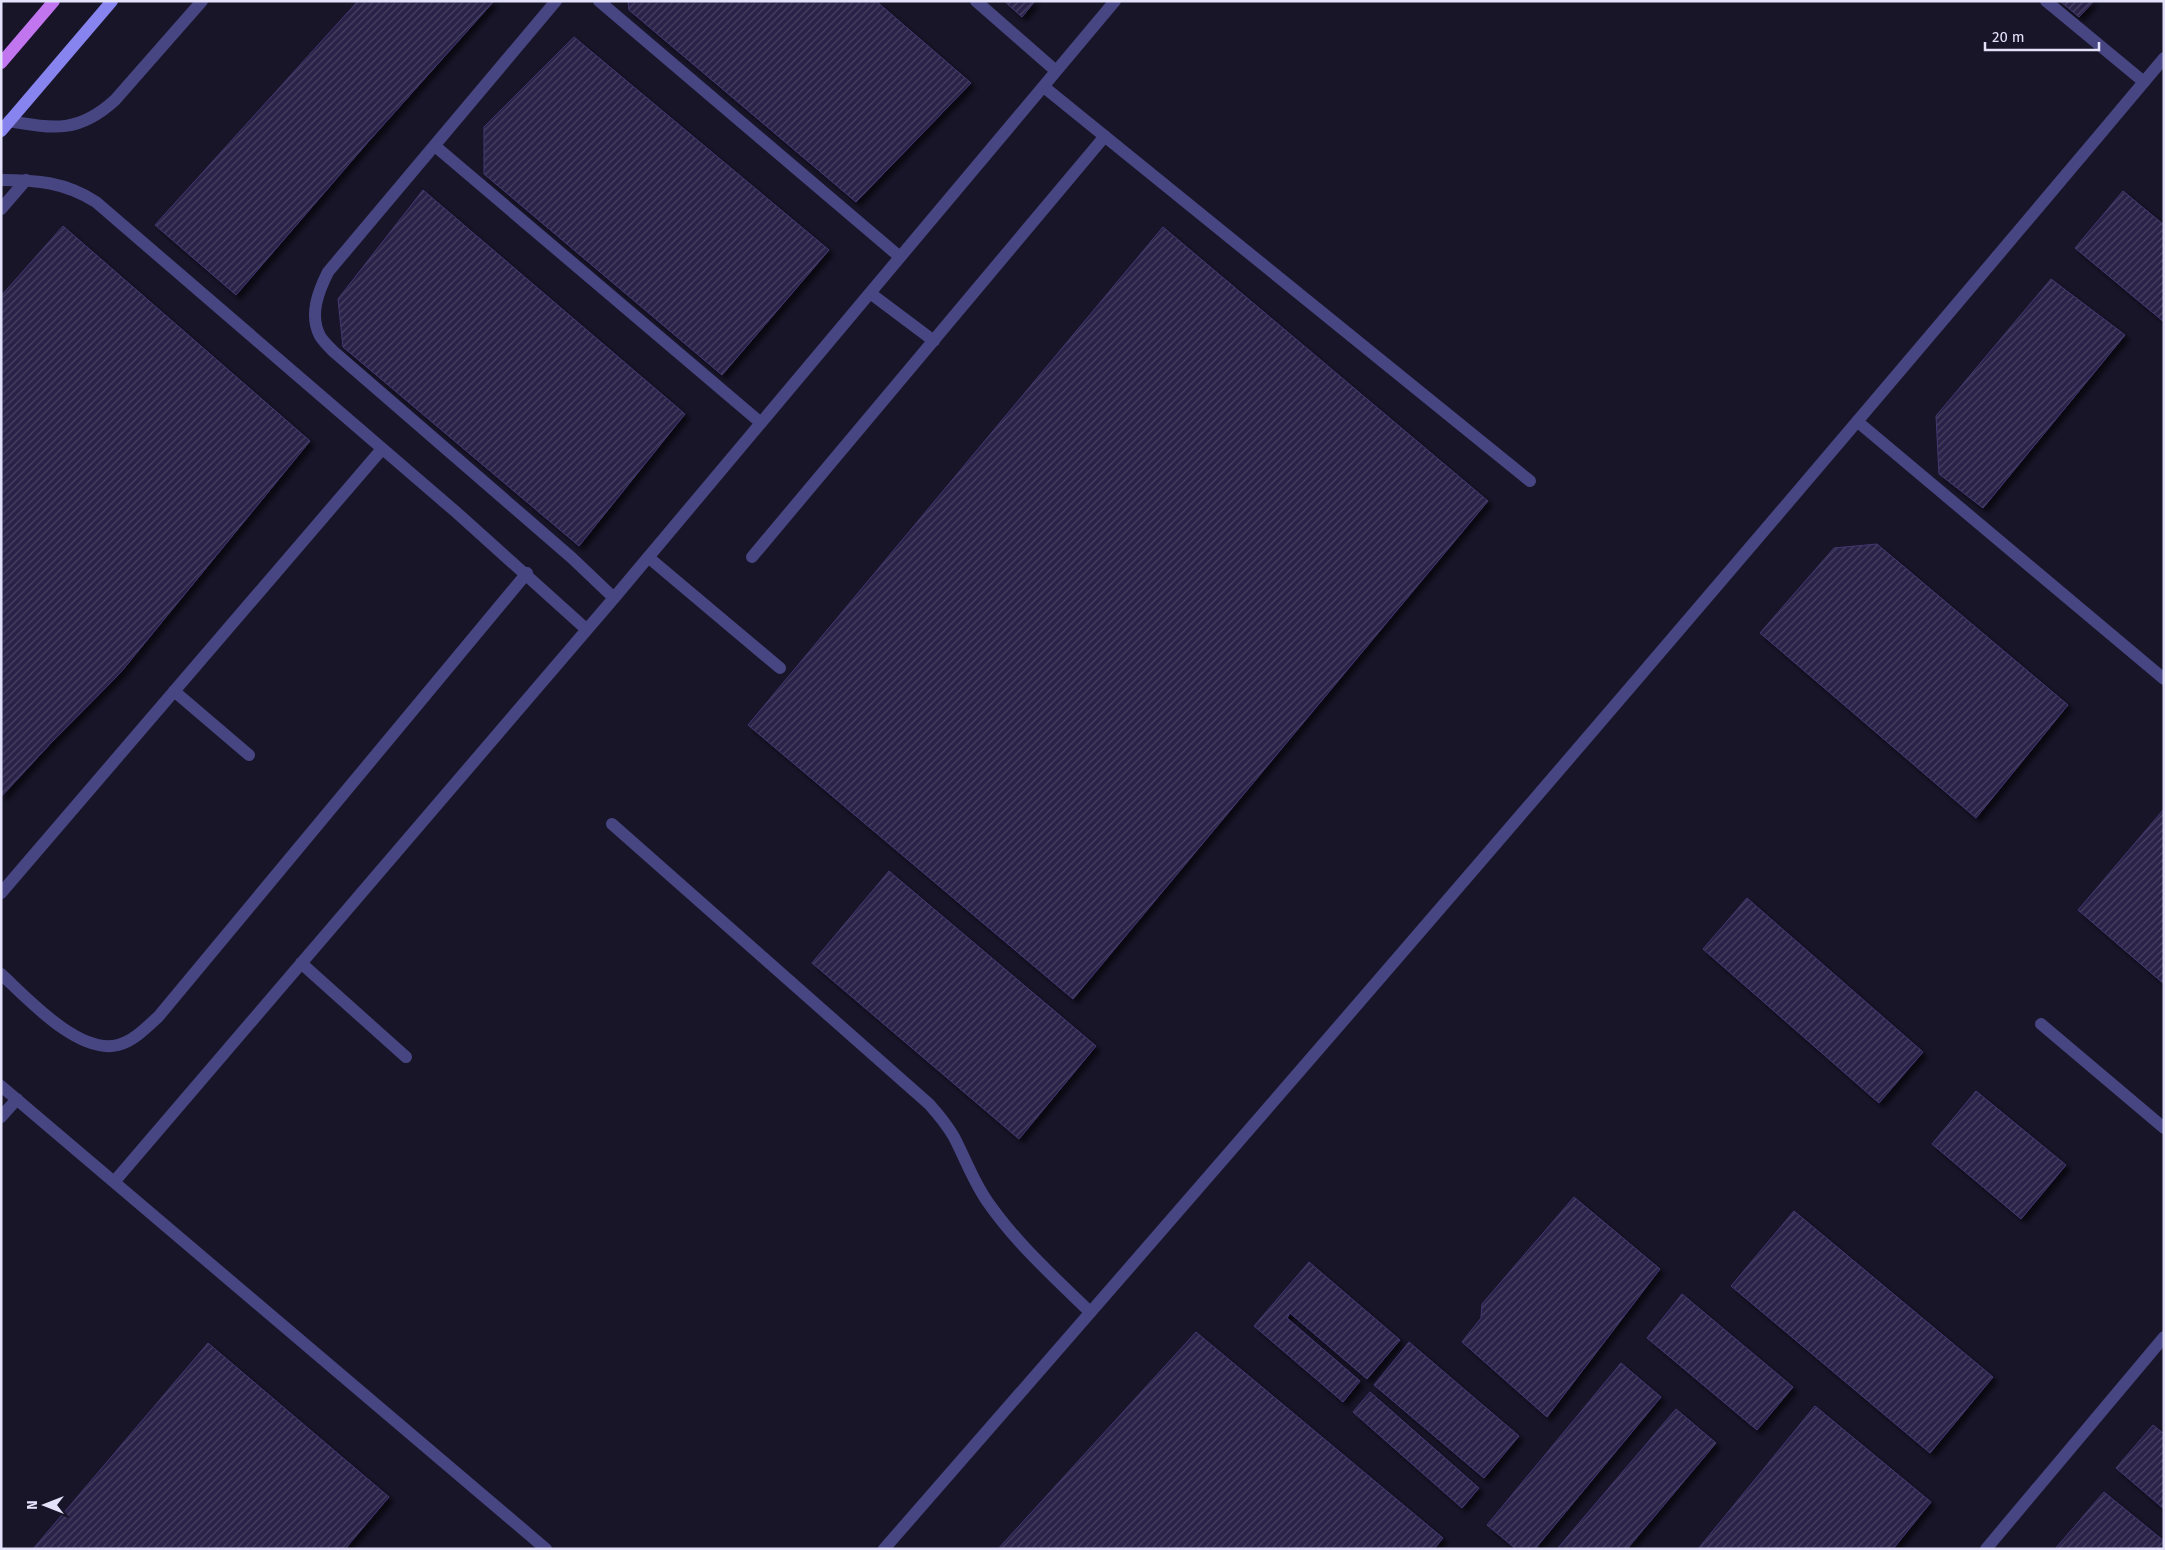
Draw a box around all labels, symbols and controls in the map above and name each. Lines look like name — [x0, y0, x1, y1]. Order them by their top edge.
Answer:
scale bar — [1985, 20, 2099, 52]
text: 20 m — [1992, 28, 2025, 46]
north arrow — [20, 1480, 70, 1530]
text: N — [24, 1500, 41, 1510]

